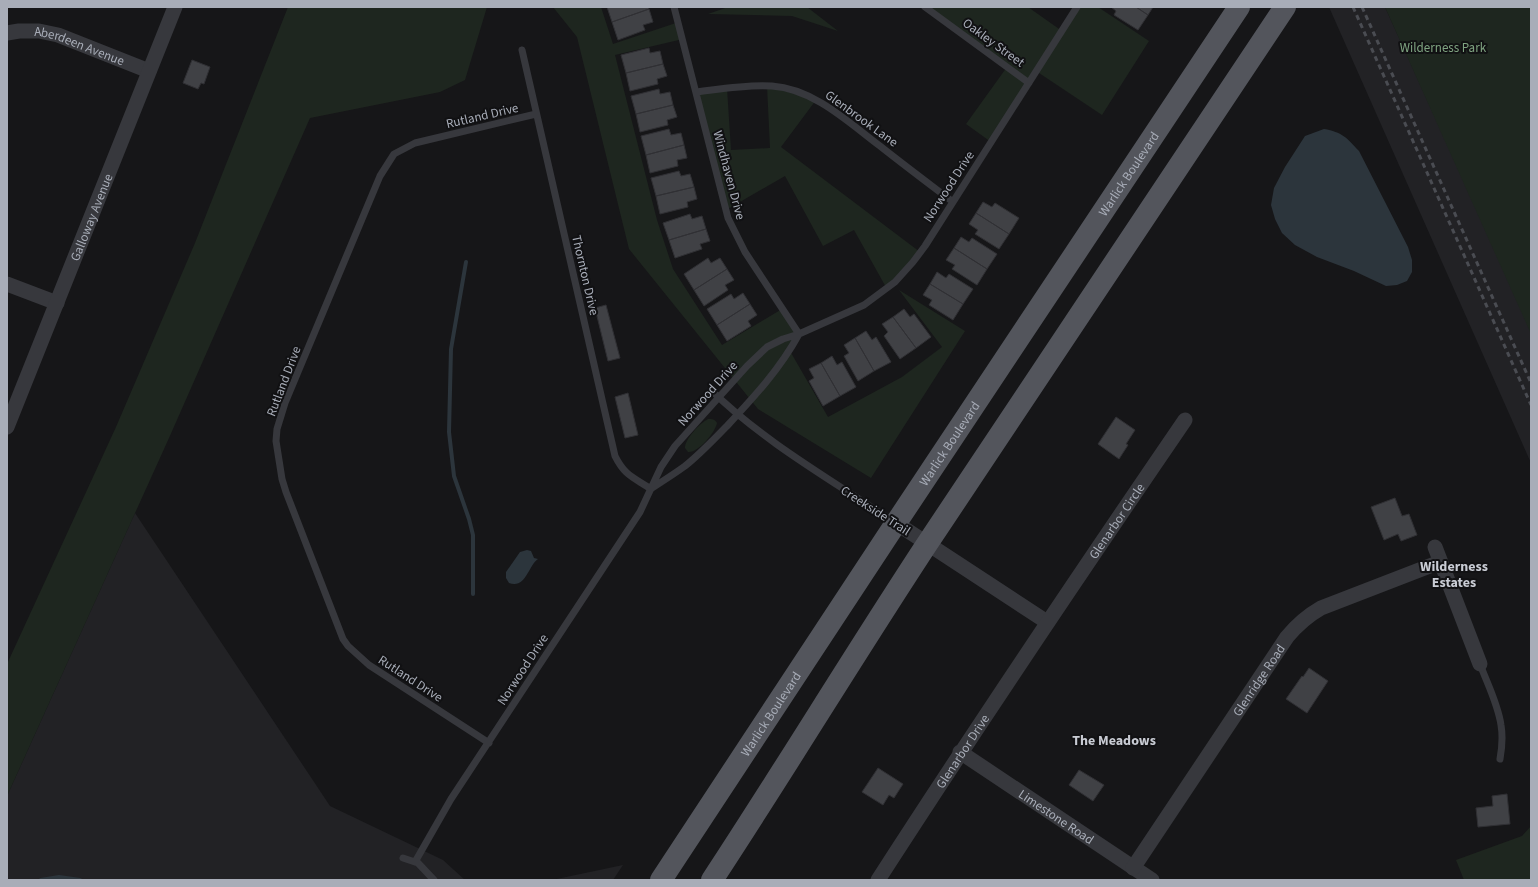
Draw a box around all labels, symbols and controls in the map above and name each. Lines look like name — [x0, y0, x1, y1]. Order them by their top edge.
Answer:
street label: Oakley Street — [959, 14, 1029, 72]
street label: Aberdeen Avenue — [34, 23, 127, 70]
park label: Wilderness Park — [1400, 39, 1487, 57]
street label: Glenbrook Lane — [821, 86, 902, 151]
street label: Rutland Drive — [444, 99, 520, 133]
street label: Warlick Boulevard — [1094, 128, 1164, 220]
street label: Windhaven Drive — [708, 129, 750, 222]
street label: Norwood Drive — [919, 147, 979, 226]
street label: Galloway Avenue — [66, 171, 117, 264]
street label: Thornton Drive — [567, 233, 603, 317]
street label: Rutland Drive — [262, 344, 306, 419]
street label: Norwood Drive — [674, 357, 742, 430]
street label: Warlick Boulevard — [915, 398, 984, 490]
street label: Glenarbor Circle — [1085, 480, 1149, 563]
street label: Creekside Trail — [837, 482, 914, 540]
district label: Wilderness Estates — [1420, 557, 1488, 593]
street label: Norwood Drive — [493, 630, 553, 709]
street label: Glenridge Road — [1229, 641, 1290, 720]
street label: Rutland Drive — [375, 651, 446, 706]
street label: Warlick Boulevard — [737, 668, 806, 760]
street label: Glenarbor Drive — [932, 711, 994, 792]
district label: The Meadows — [1072, 731, 1156, 751]
street label: Limestone Road — [1015, 785, 1097, 849]

